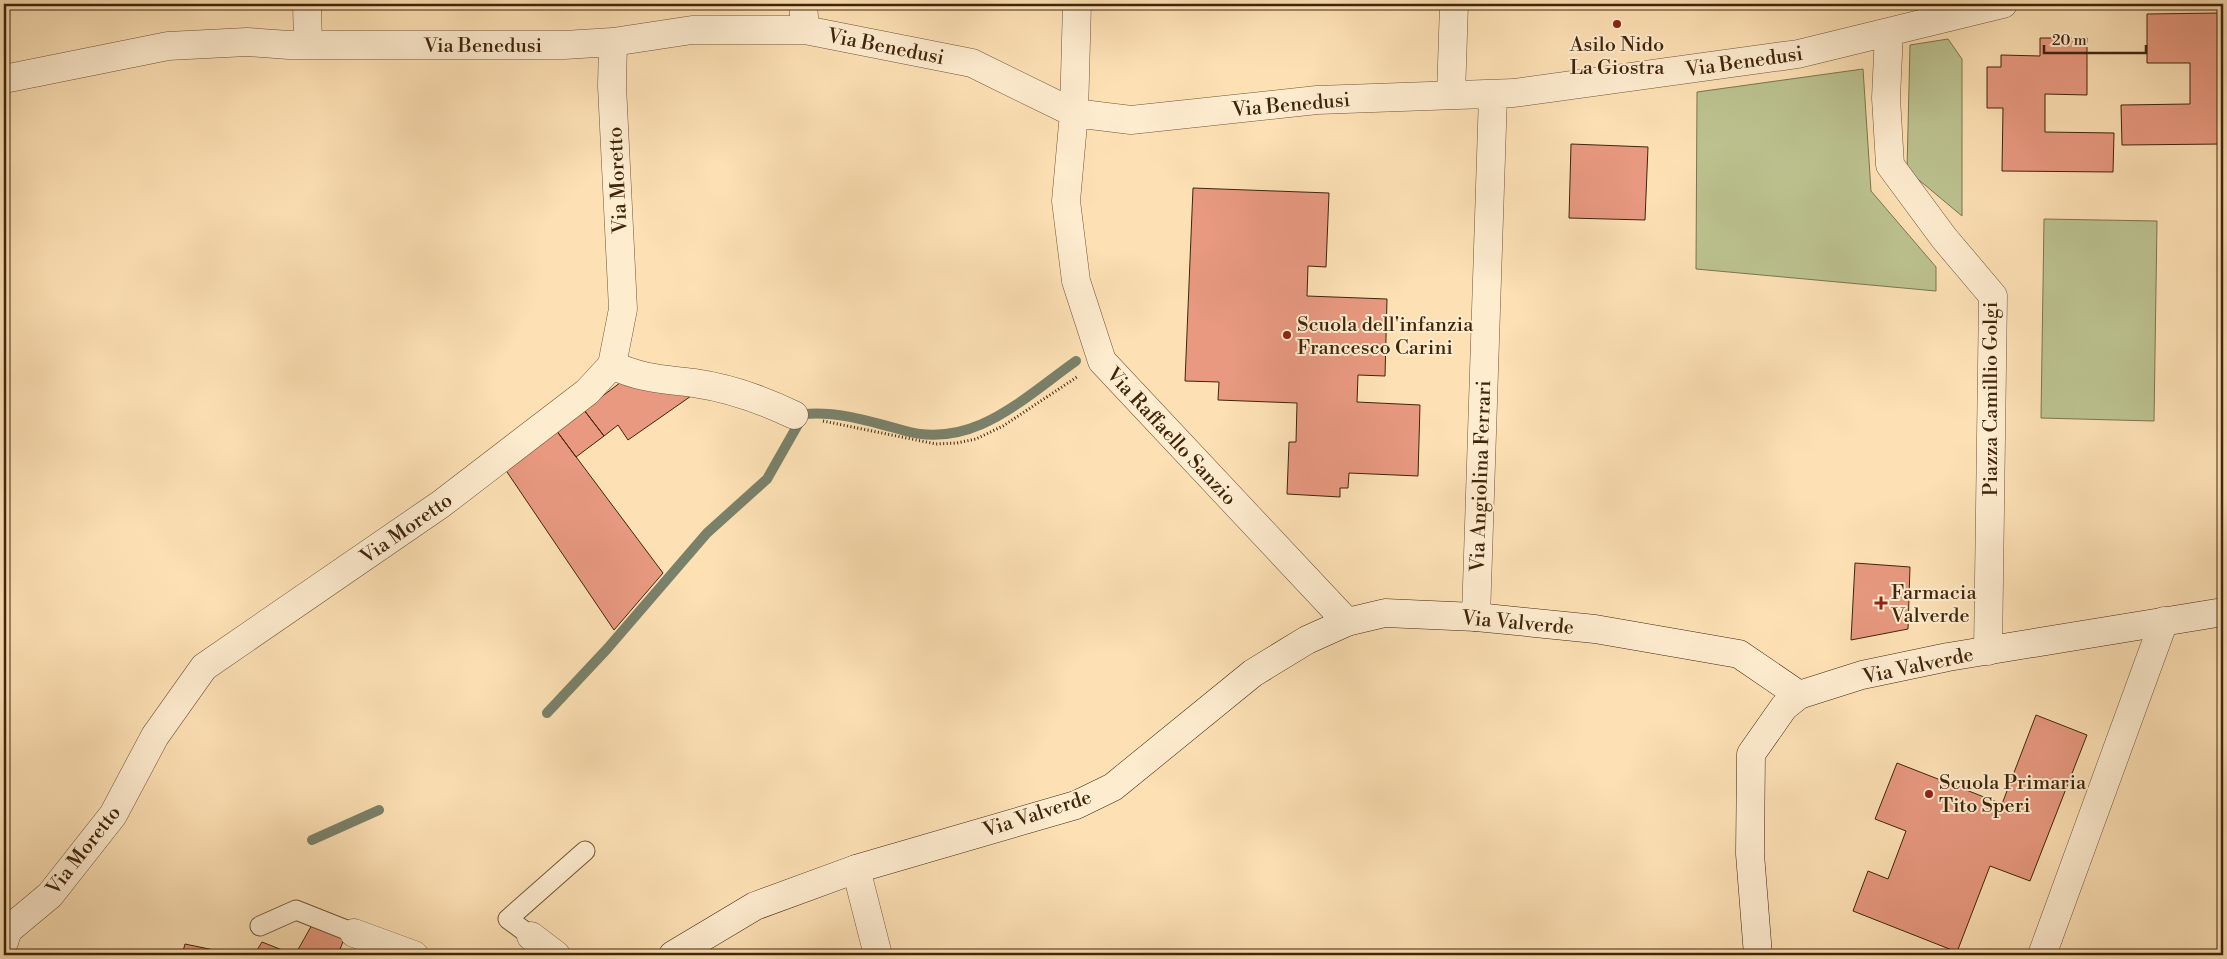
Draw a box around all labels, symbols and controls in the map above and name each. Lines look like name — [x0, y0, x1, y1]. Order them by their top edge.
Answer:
marker: Asilo Nido La Giostra — [1611, 18, 1623, 30]
scale bar — [2044, 22, 2147, 54]
street label: Via Benedusi — [824, 24, 947, 71]
text: 20 m — [2052, 31, 2087, 50]
place label: Asilo Nido La Giostra — [1569, 33, 1665, 81]
street label: Via Benedusi — [423, 34, 543, 59]
street label: Via Benedusi — [1683, 42, 1805, 83]
street label: Via Benedusi — [1230, 88, 1352, 123]
street label: Via Moretto — [603, 126, 634, 235]
street label: Piazza Camillio Golgi — [1979, 301, 2004, 496]
place label: Scuola dell'infanzia Francesco Carini — [1297, 313, 1474, 361]
marker: Scuola dell'infanzia Francesco Carini — [1281, 329, 1293, 341]
street label: Via Raffaello Sanzio — [1100, 362, 1241, 511]
street label: Via Angiolina Ferrari — [1466, 379, 1497, 573]
street label: Via Moretto — [355, 488, 458, 571]
place label: Farmacia Valverde — [1890, 581, 1977, 629]
marker: Farmacia Valverde — [1875, 597, 1887, 609]
street label: Via Valverde — [1460, 606, 1575, 641]
street label: Via Valverde — [1860, 643, 1976, 691]
place label: Scuola Primaria Tito Speri — [1939, 771, 2087, 819]
street label: Via Valverde — [979, 785, 1095, 844]
marker: Scuola Primaria Tito Speri — [1923, 788, 1935, 800]
street label: Via Moretto — [41, 801, 127, 901]

